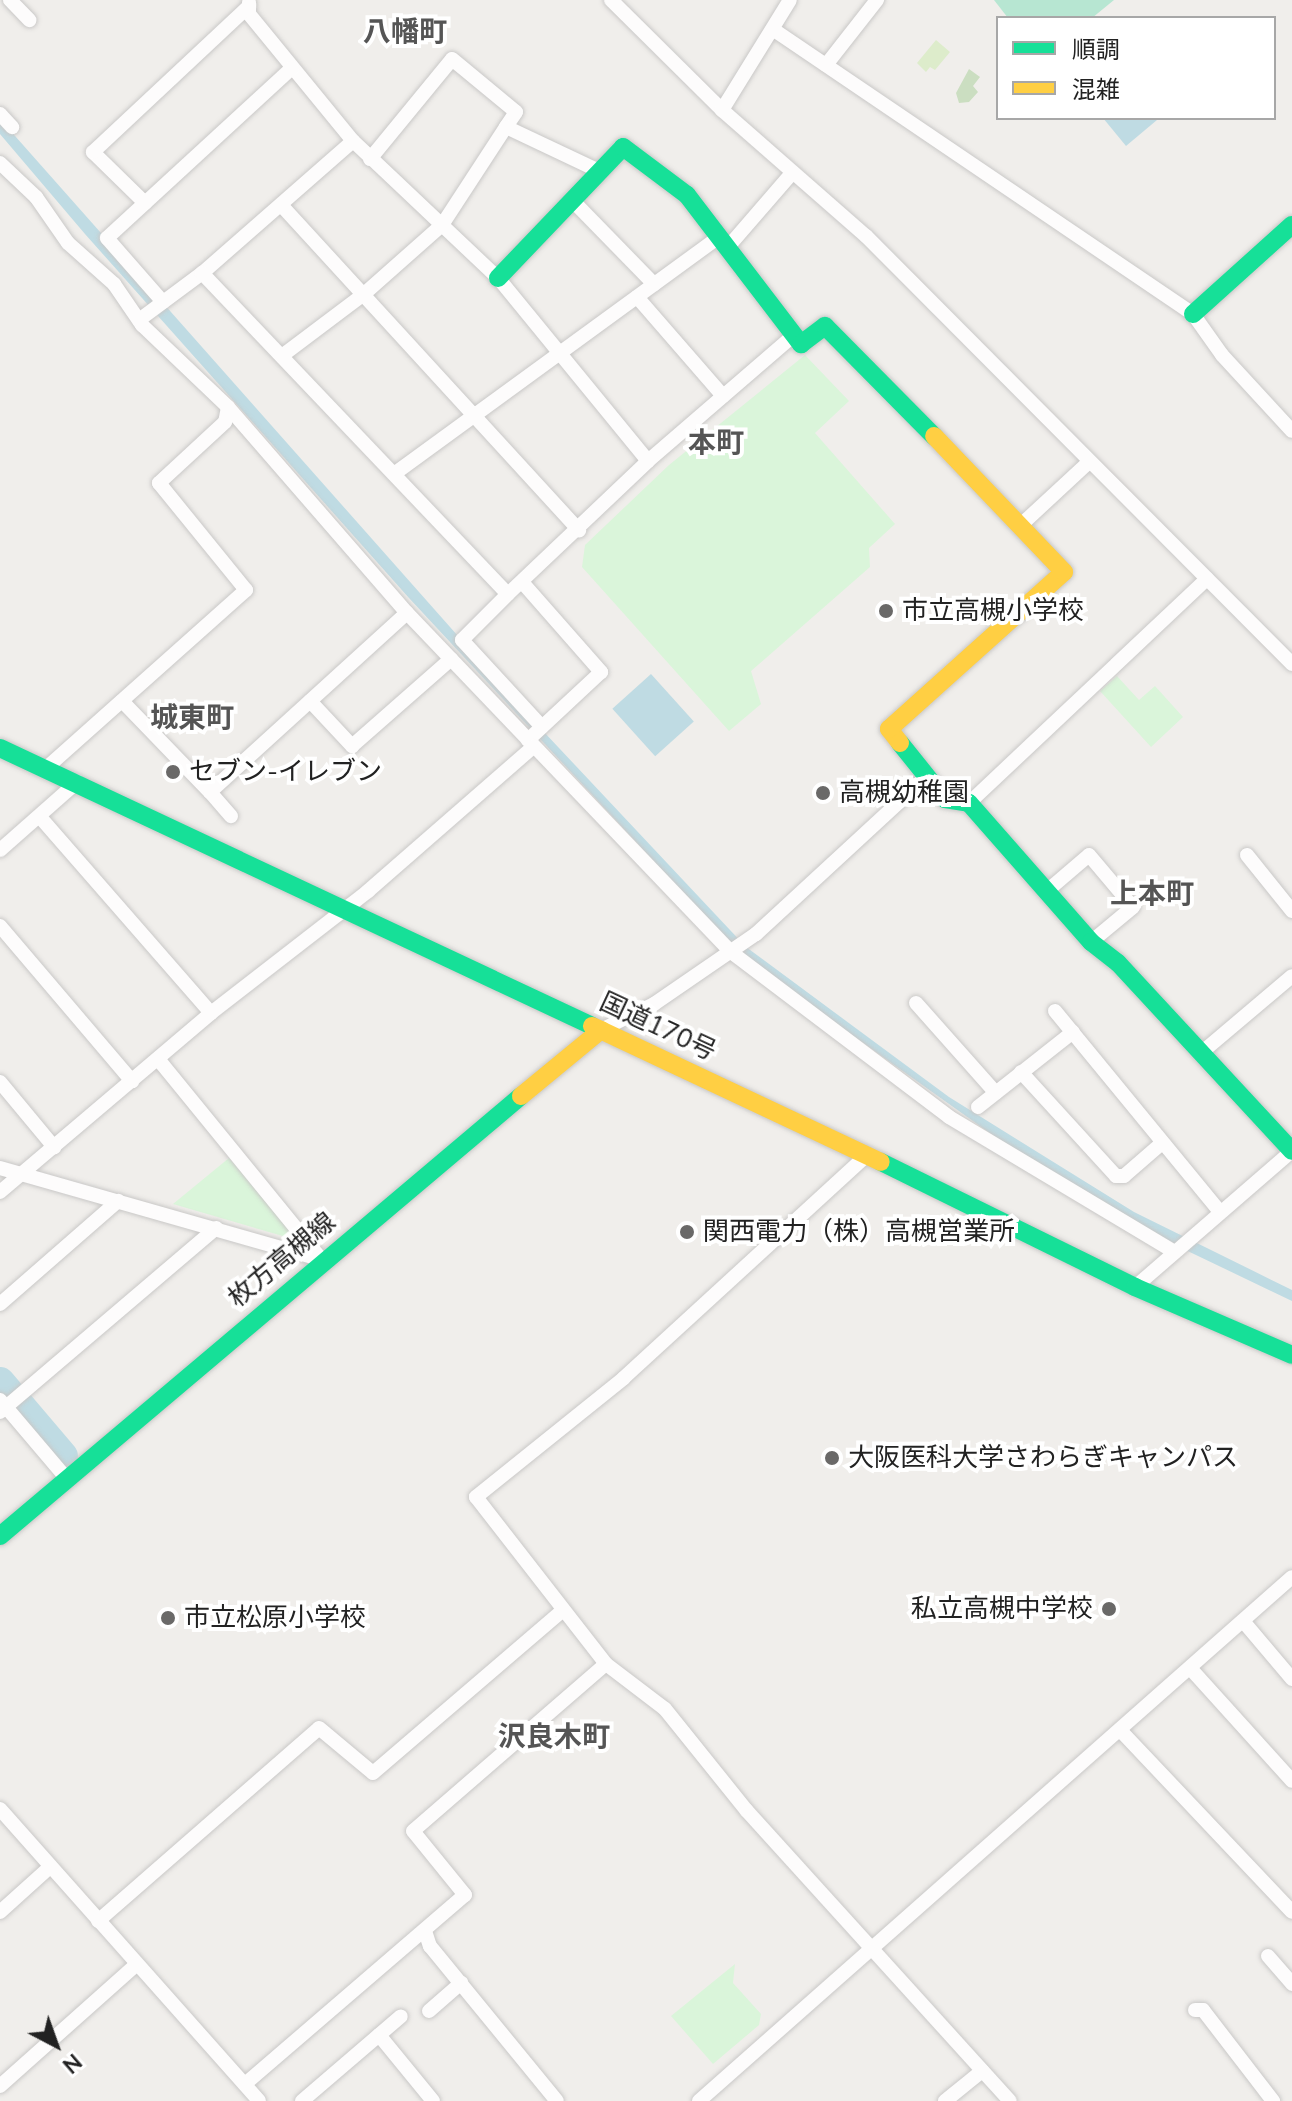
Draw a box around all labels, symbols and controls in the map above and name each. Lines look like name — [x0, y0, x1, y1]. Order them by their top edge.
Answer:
district label: 八幡町 — [363, 15, 447, 49]
legend — [996, 16, 1276, 120]
text: 順調 — [1072, 34, 1120, 66]
text: 混雑 — [1072, 74, 1120, 106]
district label: 本町 — [688, 426, 744, 460]
place label: 市立高槻小学校 — [902, 595, 1084, 627]
marker: 市立高槻小学校 — [877, 602, 895, 620]
district label: 城東町 — [150, 701, 234, 735]
place label: セブン-イレブン — [189, 756, 382, 788]
marker: セブン-イレブン — [164, 763, 182, 781]
place label: 高槻幼稚園 — [839, 777, 969, 809]
marker: 高槻幼稚園 — [814, 784, 832, 802]
district label: 上本町 — [1110, 877, 1194, 911]
street label: 国道170号 — [595, 986, 721, 1068]
street label: 枚方高槻線 — [222, 1206, 342, 1314]
place label: 関西電力（株）高槻営業所 — [703, 1216, 1015, 1248]
marker: 関西電力（株）高槻営業所 — [678, 1223, 696, 1241]
place label: 大阪医科大学さわらぎキャンパス — [848, 1442, 1238, 1474]
marker: 大阪医科大学さわらぎキャンパス — [823, 1449, 841, 1467]
place label: 私立高槻中学校 — [911, 1593, 1093, 1625]
marker: 私立高槻中学校 — [1100, 1600, 1118, 1618]
place label: 市立松原小学校 — [184, 1602, 366, 1634]
marker: 市立松原小学校 — [159, 1609, 177, 1627]
district label: 沢良木町 — [498, 1720, 610, 1754]
north arrow — [16, 2005, 96, 2085]
text: N — [56, 2046, 88, 2080]

